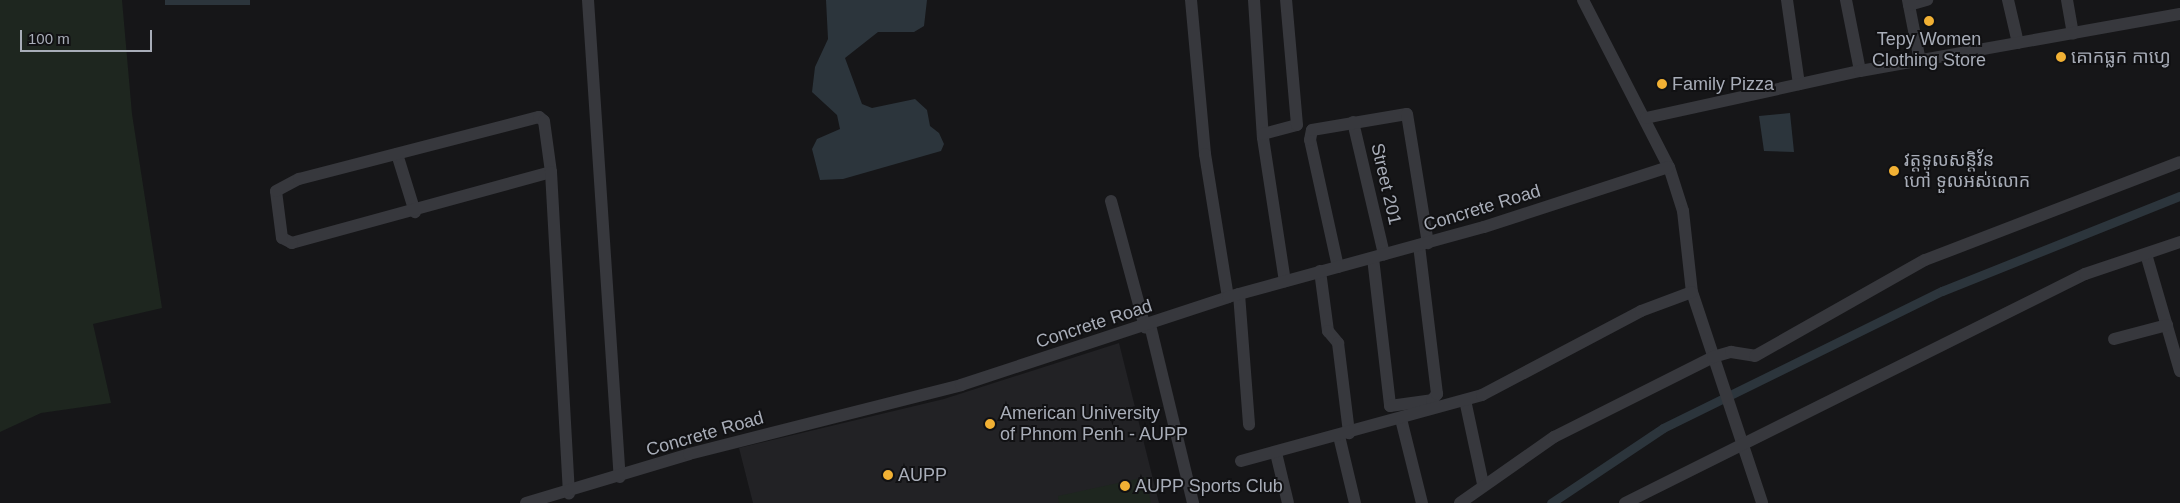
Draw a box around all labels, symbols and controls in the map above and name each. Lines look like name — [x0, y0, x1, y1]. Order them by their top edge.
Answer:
marker: Tepy Women Clothing Store — [1923, 15, 1935, 27]
scale bar — [22, 20, 155, 52]
place label: Tepy Women Clothing Store — [1872, 29, 1986, 72]
text: 100 m — [28, 30, 70, 47]
place label: គោកធ្លក កាហ្វេ — [2071, 46, 2171, 68]
marker: គោកធ្លក កាហ្វេ — [2055, 51, 2067, 63]
place label: Family Pizza — [1672, 73, 1774, 95]
marker: Family Pizza — [1656, 78, 1668, 90]
street label: Street 201 — [1366, 141, 1406, 227]
place label: វត្តទូលសន្តិវ័ន ហៅ ទួលអស់លោក — [1904, 150, 2030, 192]
marker: វត្តទូលសន្តិវ័ន ហៅ ទួលអស់លោក — [1888, 165, 1900, 177]
street label: Concrete Road — [1421, 180, 1543, 236]
street label: Concrete Road — [1033, 295, 1155, 353]
place label: American University of Phnom Penh - AUPP — [1000, 403, 1189, 446]
street label: Concrete Road — [644, 407, 766, 461]
marker: American University of Phnom Penh - AUPP — [984, 418, 996, 430]
place label: AUPP — [898, 464, 947, 486]
marker: AUPP — [882, 469, 894, 481]
place label: AUPP Sports Club — [1135, 475, 1283, 497]
marker: AUPP Sports Club — [1119, 480, 1131, 492]

